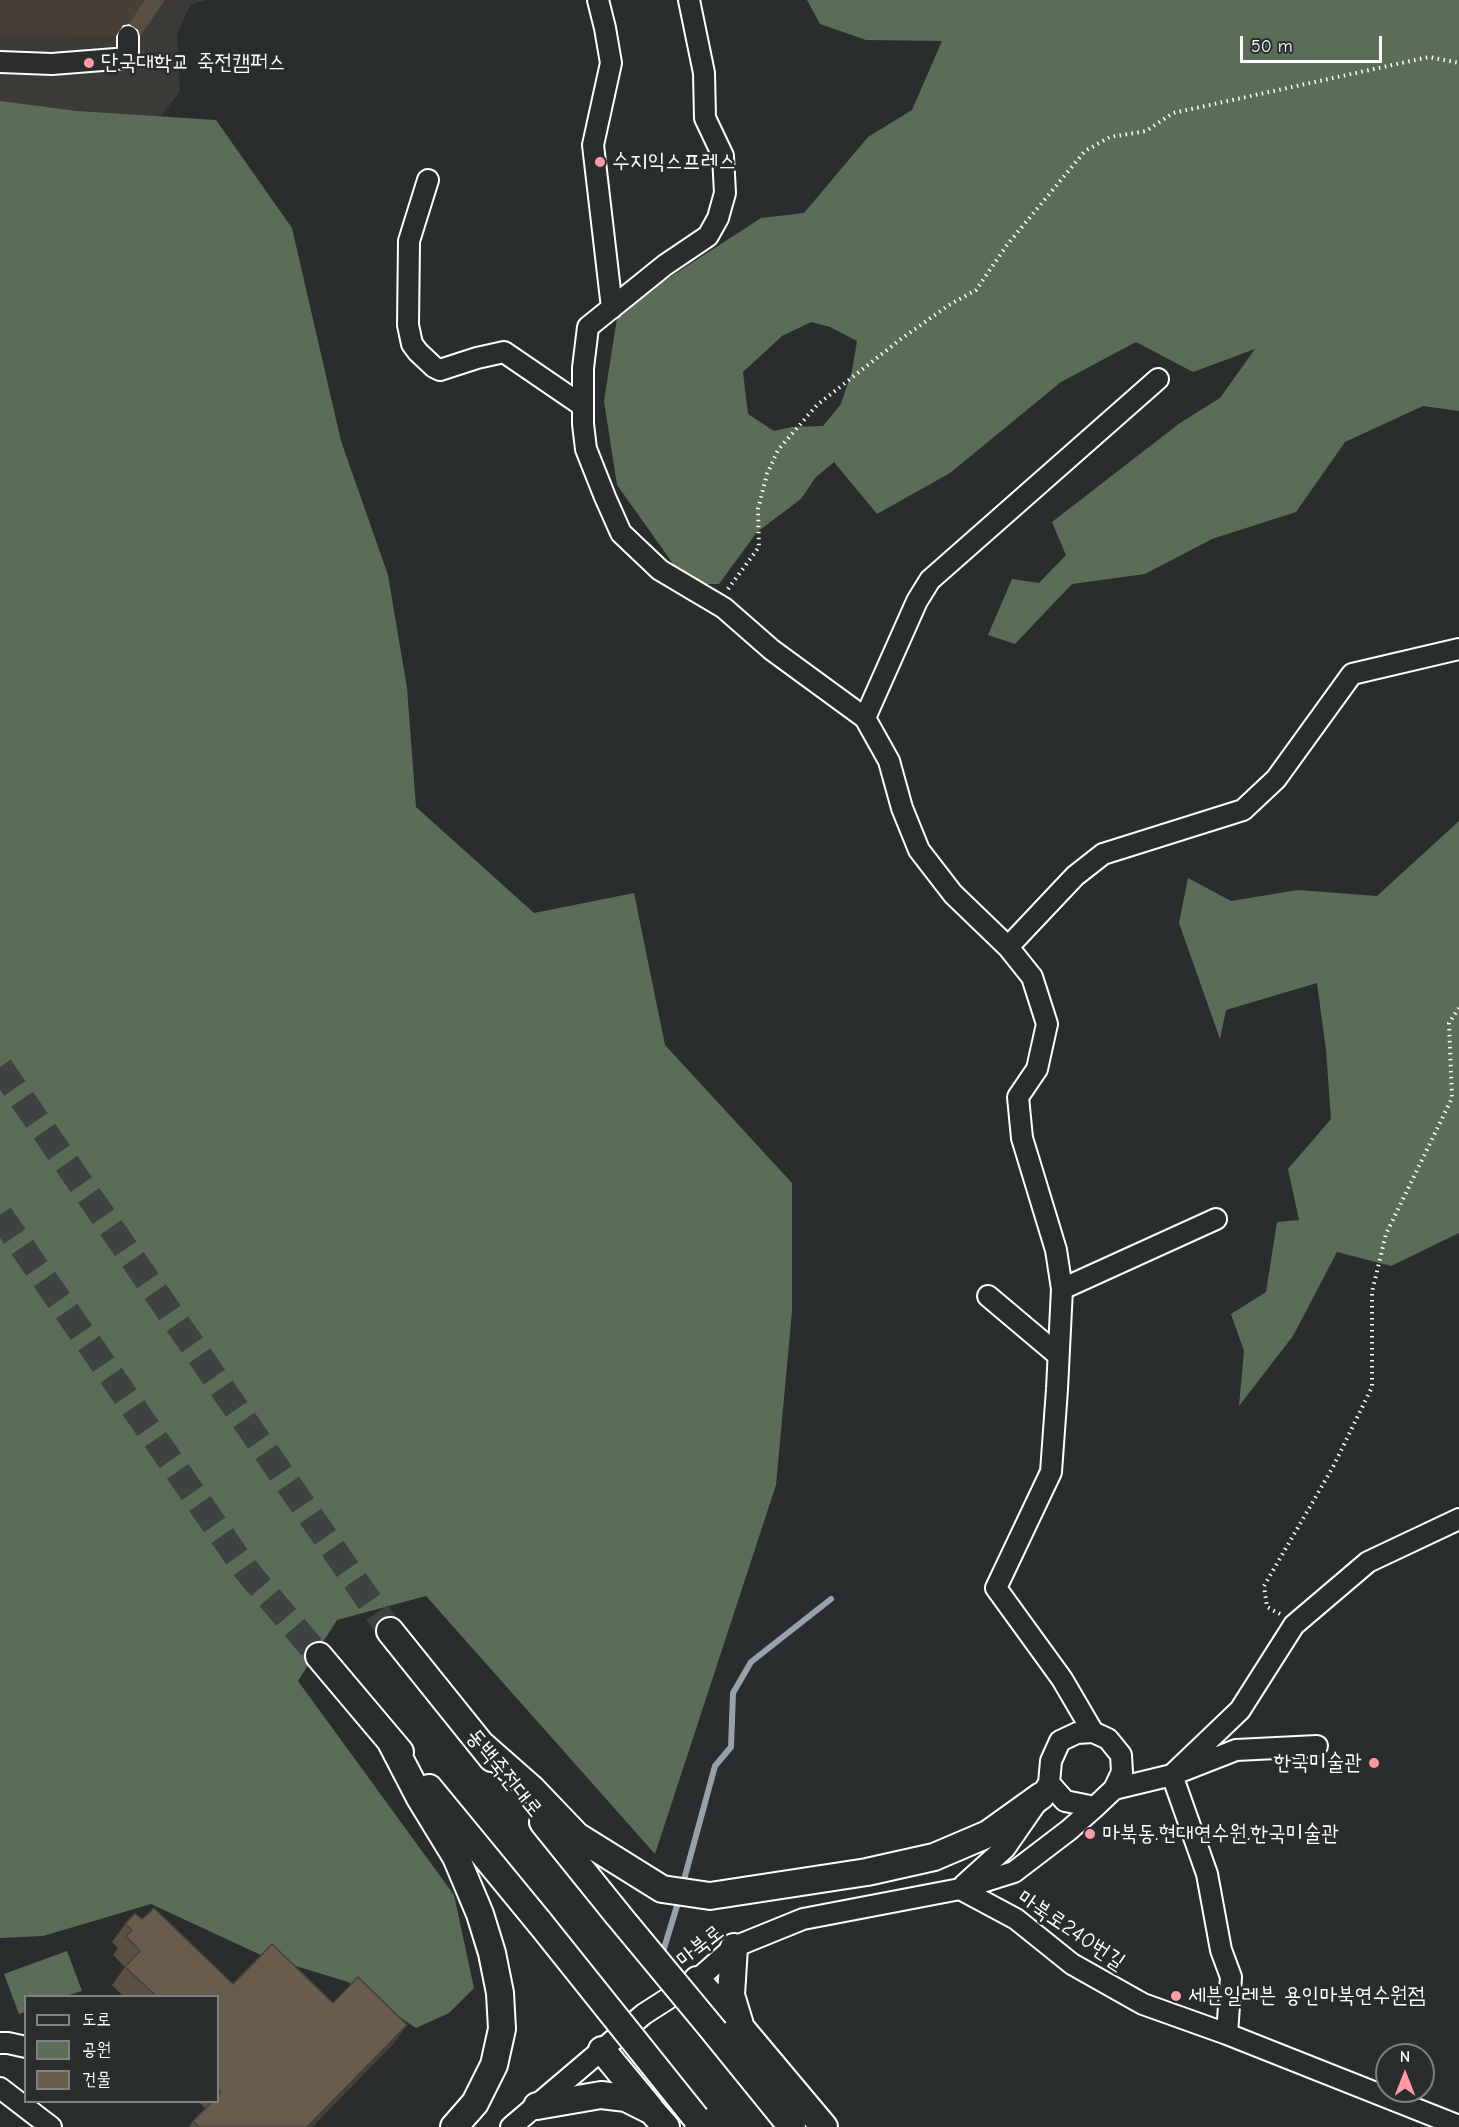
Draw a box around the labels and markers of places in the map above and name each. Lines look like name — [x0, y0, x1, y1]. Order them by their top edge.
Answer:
place label: 단국대학교 죽전캠퍼스 — [101, 50, 285, 76]
marker: 단국대학교 죽전캠퍼스 — [82, 56, 96, 70]
place label: 수지익스프레스 — [612, 149, 736, 175]
marker: 수지익스프레스 — [593, 155, 607, 169]
place label: 한국미술관 — [1273, 1750, 1362, 1776]
marker: 한국미술관 — [1367, 1756, 1381, 1770]
place label: 마북동.현대연수원.한국미술관 — [1102, 1821, 1339, 1847]
marker: 마북동.현대연수원.한국미술관 — [1083, 1827, 1097, 1841]
place label: 세븐일레븐 용인마북연수원점 — [1188, 1983, 1425, 2009]
marker: 세븐일레븐 용인마북연수원점 — [1169, 1989, 1183, 2003]

